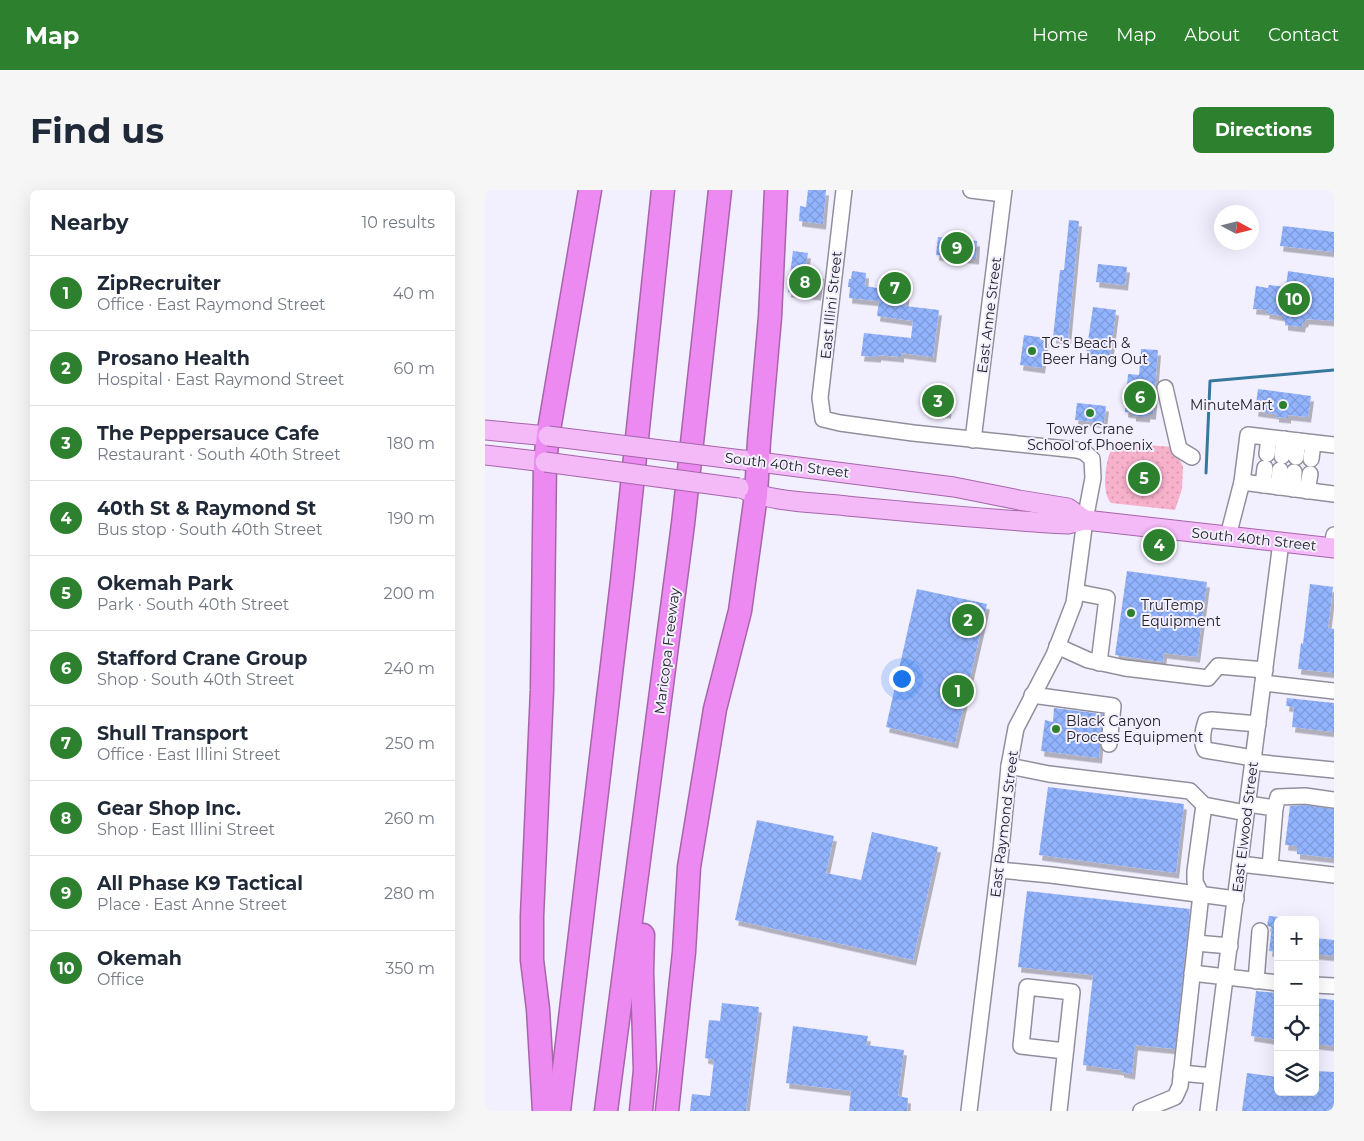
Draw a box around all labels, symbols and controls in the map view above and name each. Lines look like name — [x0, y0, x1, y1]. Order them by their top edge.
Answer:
text: Map — [25, 21, 79, 50]
text: Home — [1032, 24, 1088, 46]
text: Map — [1116, 24, 1156, 46]
text: About — [1184, 24, 1240, 46]
text: Contact — [1268, 24, 1339, 46]
button: Directions — [1193, 107, 1334, 153]
text: Find us — [30, 109, 164, 152]
north arrow — [1214, 205, 1259, 250]
text: Nearby — [50, 210, 129, 235]
text: 10 results — [362, 213, 435, 232]
pin: 9 — [941, 229, 973, 267]
street label: East Illini Street — [816, 250, 846, 360]
street label: East Anne Street — [973, 255, 1005, 374]
pin: 8 — [789, 263, 821, 301]
pin: 7 — [879, 269, 911, 307]
text: ZipRecruiter — [97, 272, 221, 295]
pin: 10 — [1278, 280, 1310, 318]
text: 1 — [63, 284, 69, 303]
text: 40 m — [393, 284, 435, 303]
text: Office · East Raymond Street — [97, 295, 326, 314]
place label: TC's Beach & Beer Hang Out — [1042, 334, 1148, 368]
marker: TC's Beach & Beer Hang Out — [1026, 345, 1038, 357]
text: Prosano Health — [97, 347, 250, 370]
text: 2 — [61, 359, 71, 378]
text: 60 m — [393, 359, 435, 378]
text: Hospital · East Raymond Street — [97, 370, 344, 389]
pin: 6 — [1124, 378, 1156, 416]
pin: 3 — [922, 382, 954, 420]
place label: MinuteMart — [1190, 396, 1273, 414]
marker: MinuteMart — [1277, 399, 1289, 411]
marker: Tower Crane School of Phoenix — [1084, 407, 1096, 419]
place label: Tower Crane School of Phoenix — [1027, 420, 1153, 454]
text: The Peppersauce Cafe — [97, 422, 319, 445]
text: 3 — [61, 434, 71, 453]
text: 180 m — [387, 434, 435, 453]
text: Restaurant · South 40th Street — [97, 445, 341, 464]
street label: South 40th Street — [724, 448, 851, 482]
pin: 5 — [1128, 459, 1160, 497]
text: 40th St & Raymond St — [97, 497, 316, 520]
text: 4 — [60, 509, 72, 528]
text: 190 m — [388, 509, 435, 528]
text: Bus stop · South 40th Street — [97, 520, 322, 539]
street label: South 40th Street — [1191, 523, 1318, 555]
pin: 4 — [1143, 526, 1175, 564]
text: Okemah Park — [97, 572, 233, 595]
text: 5 — [61, 584, 71, 603]
text: 200 m — [384, 584, 435, 603]
street label: Maricopa Freeway — [650, 586, 684, 715]
text: Park · South 40th Street — [97, 595, 289, 614]
place label: TruTemp Equipment — [1141, 596, 1221, 630]
pin: 2 — [952, 601, 984, 639]
marker: TruTemp Equipment — [1125, 607, 1137, 619]
text: Stafford Crane Group — [97, 647, 307, 670]
text: 6 — [61, 659, 71, 678]
text: 240 m — [384, 659, 435, 678]
your location — [889, 666, 915, 692]
text: Shop · South 40th Street — [97, 670, 294, 689]
pin: 1 — [942, 672, 974, 710]
place label: Black Canyon Process Equipment — [1066, 712, 1204, 746]
text: Shull Transport — [97, 722, 248, 745]
marker: Black Canyon Process Equipment — [1050, 723, 1062, 735]
text: 7 — [61, 734, 71, 753]
text: 250 m — [385, 734, 435, 753]
text: Office · East Illini Street — [97, 745, 280, 764]
street label: East Raymond Street — [986, 749, 1022, 899]
street label: East Elwood Street — [1228, 760, 1262, 894]
text: Gear Shop Inc. — [97, 797, 241, 820]
text: 8 — [61, 809, 71, 828]
text: 260 m — [384, 809, 435, 828]
text: Shop · East Illini Street — [97, 820, 275, 839]
text: All Phase K9 Tactical — [97, 872, 303, 895]
text: 9 — [61, 884, 71, 903]
text: 280 m — [384, 884, 435, 903]
text: Place · East Anne Street — [97, 895, 287, 914]
map controls — [1274, 916, 1319, 1096]
button: + — [1274, 916, 1319, 961]
text: Okemah — [97, 947, 182, 970]
text: 10 — [57, 959, 75, 978]
text: 350 m — [385, 959, 435, 978]
button: − — [1274, 961, 1319, 1006]
text: Office — [97, 970, 144, 989]
button: locate — [1274, 1006, 1319, 1051]
button: layers — [1274, 1051, 1319, 1096]

